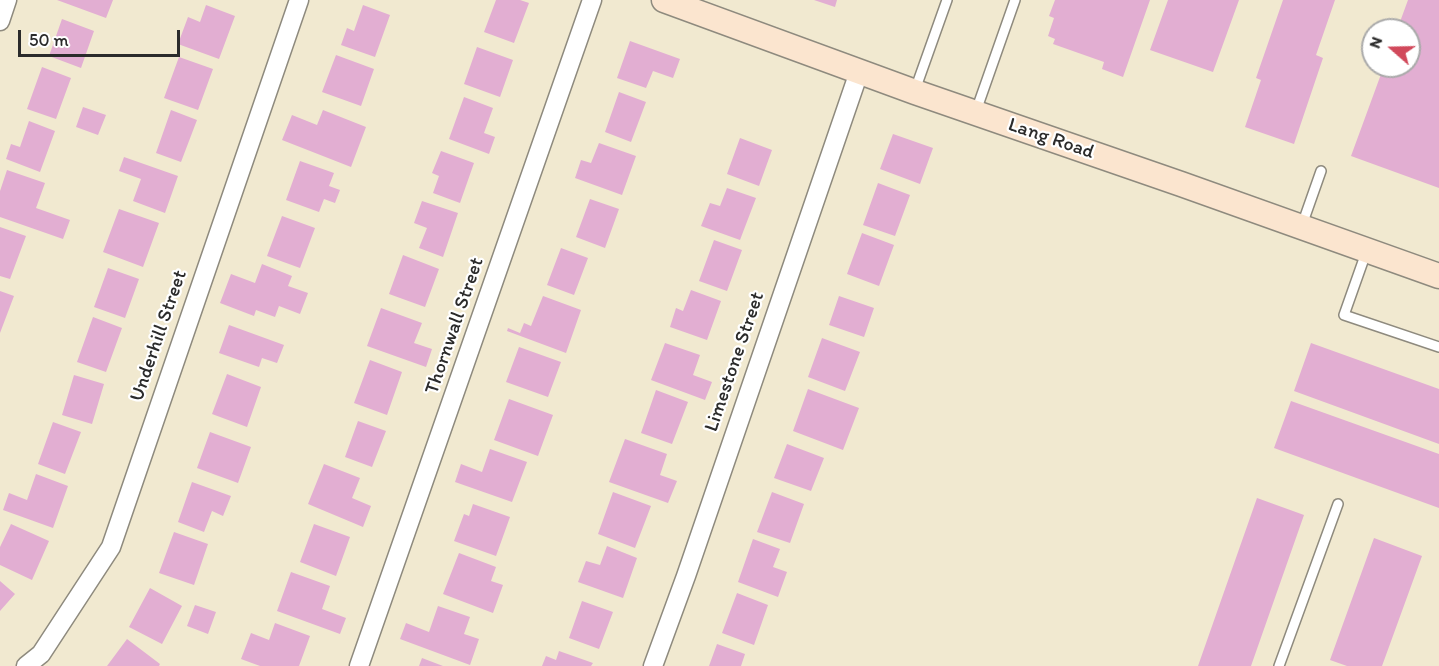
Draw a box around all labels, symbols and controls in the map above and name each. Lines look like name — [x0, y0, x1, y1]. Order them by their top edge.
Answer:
scale bar — [21, 18, 183, 56]
north arrow — [1361, 18, 1421, 78]
text: 50 m — [29, 29, 69, 51]
text: N — [1365, 34, 1386, 51]
street label: Lang Road — [1005, 113, 1097, 165]
street label: Thornwall Street — [420, 254, 490, 398]
street label: Underhill Street — [125, 267, 193, 405]
street label: Limestone Street — [700, 289, 770, 435]

